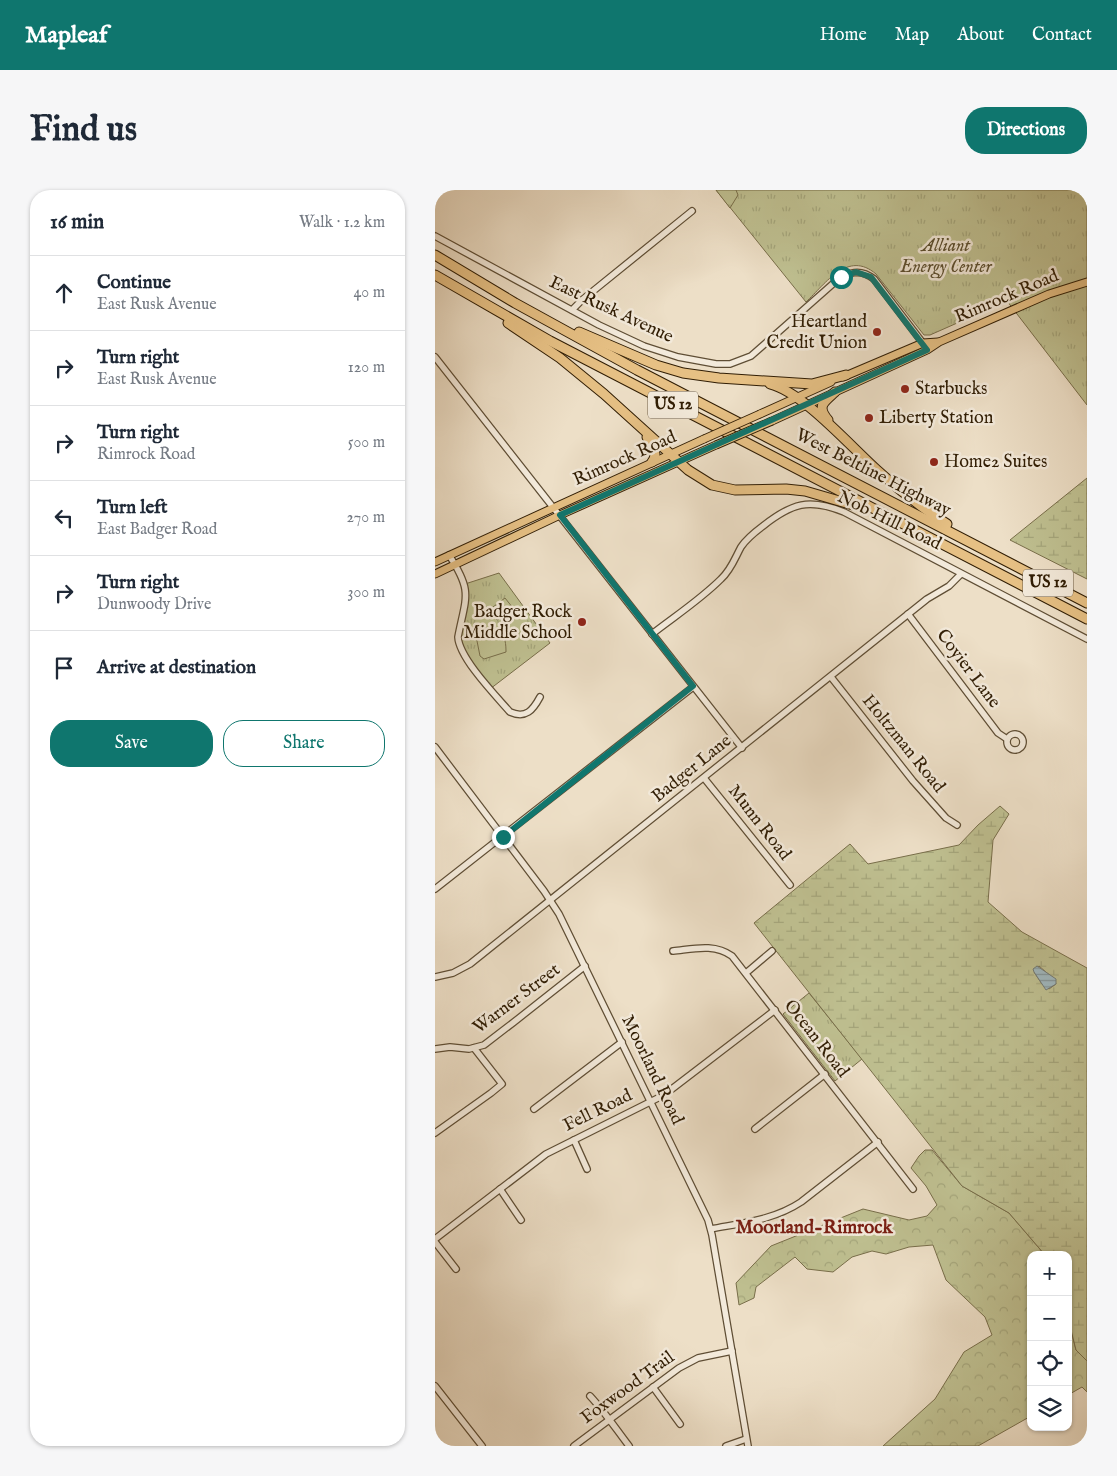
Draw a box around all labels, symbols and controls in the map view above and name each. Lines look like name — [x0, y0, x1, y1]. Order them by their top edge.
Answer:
text: Mapleaf — [25, 20, 107, 51]
text: Home — [820, 24, 867, 47]
text: Map — [895, 24, 929, 47]
text: About — [957, 24, 1004, 47]
text: Contact — [1032, 24, 1092, 47]
button: Directions — [965, 107, 1087, 154]
text: Find us — [30, 108, 137, 153]
text: 16 min — [50, 209, 104, 236]
text: Walk · 1.2 km — [299, 213, 385, 233]
park label: Alliant Energy Center — [899, 235, 993, 279]
street label: Rimrock Road — [952, 265, 1063, 329]
route start — [830, 266, 853, 289]
text: Continue — [97, 271, 171, 295]
street label: East Rusk Avenue — [545, 271, 677, 349]
icon: ahead — [50, 279, 78, 307]
text: 40 m — [353, 283, 385, 303]
text: East Rusk Avenue — [97, 295, 217, 315]
place label: Heartland Credit Union — [767, 311, 867, 355]
marker: Heartland Credit Union — [871, 326, 883, 338]
text: Turn right — [97, 346, 179, 370]
icon: right — [50, 354, 78, 382]
text: 120 m — [348, 358, 385, 378]
text: East Rusk Avenue — [97, 370, 217, 390]
place label: Starbucks — [915, 378, 987, 401]
marker: Starbucks — [899, 383, 911, 395]
road number: US 12 — [648, 392, 698, 418]
place label: Liberty Station — [879, 407, 994, 430]
marker: Liberty Station — [863, 412, 875, 424]
text: Turn right — [97, 421, 179, 445]
street label: West Beltline Highway — [791, 424, 955, 522]
street label: Rimrock Road — [570, 426, 681, 492]
icon: right — [50, 429, 78, 457]
text: 500 m — [348, 433, 385, 453]
text: Rimrock Road — [97, 445, 195, 465]
place label: Home2 Suites — [944, 451, 1047, 474]
marker: Home2 Suites — [928, 456, 940, 468]
street label: Nob Hill Road — [833, 486, 945, 556]
text: Turn left — [97, 496, 168, 520]
icon: left — [50, 504, 78, 532]
text: 270 m — [346, 508, 385, 528]
text: East Badger Road — [97, 520, 217, 540]
road number: US 12 — [1023, 569, 1073, 596]
text: Turn right — [97, 571, 179, 595]
icon: right — [50, 579, 78, 607]
text: 300 m — [347, 583, 385, 603]
text: Dunwoody Drive — [97, 595, 211, 615]
place label: Badger Rock Middle School — [463, 601, 572, 645]
marker: Badger Rock Middle School — [576, 616, 588, 628]
street label: Coyier Lane — [931, 625, 1005, 713]
icon: arrive — [50, 654, 78, 682]
text: Arrive at destination — [97, 656, 256, 680]
street label: Holtzman Road — [856, 690, 950, 798]
button: Save — [50, 720, 213, 767]
button: Share — [223, 720, 385, 767]
street label: Badger Lane — [647, 730, 737, 808]
street label: Munn Road — [722, 781, 796, 866]
route end — [492, 826, 515, 849]
street label: Warner Street — [469, 959, 565, 1039]
street label: Ocean Road — [778, 995, 854, 1083]
street label: Moorland Road — [616, 1011, 689, 1129]
street label: Fell Road — [560, 1084, 637, 1138]
district label: Moorland-Rimrock — [735, 1216, 893, 1240]
map controls — [1027, 1251, 1072, 1431]
button: + — [1027, 1251, 1072, 1296]
button: − — [1027, 1296, 1072, 1341]
button: locate — [1027, 1341, 1072, 1386]
street label: Foxwood Trail — [577, 1346, 679, 1430]
button: layers — [1027, 1386, 1072, 1431]

